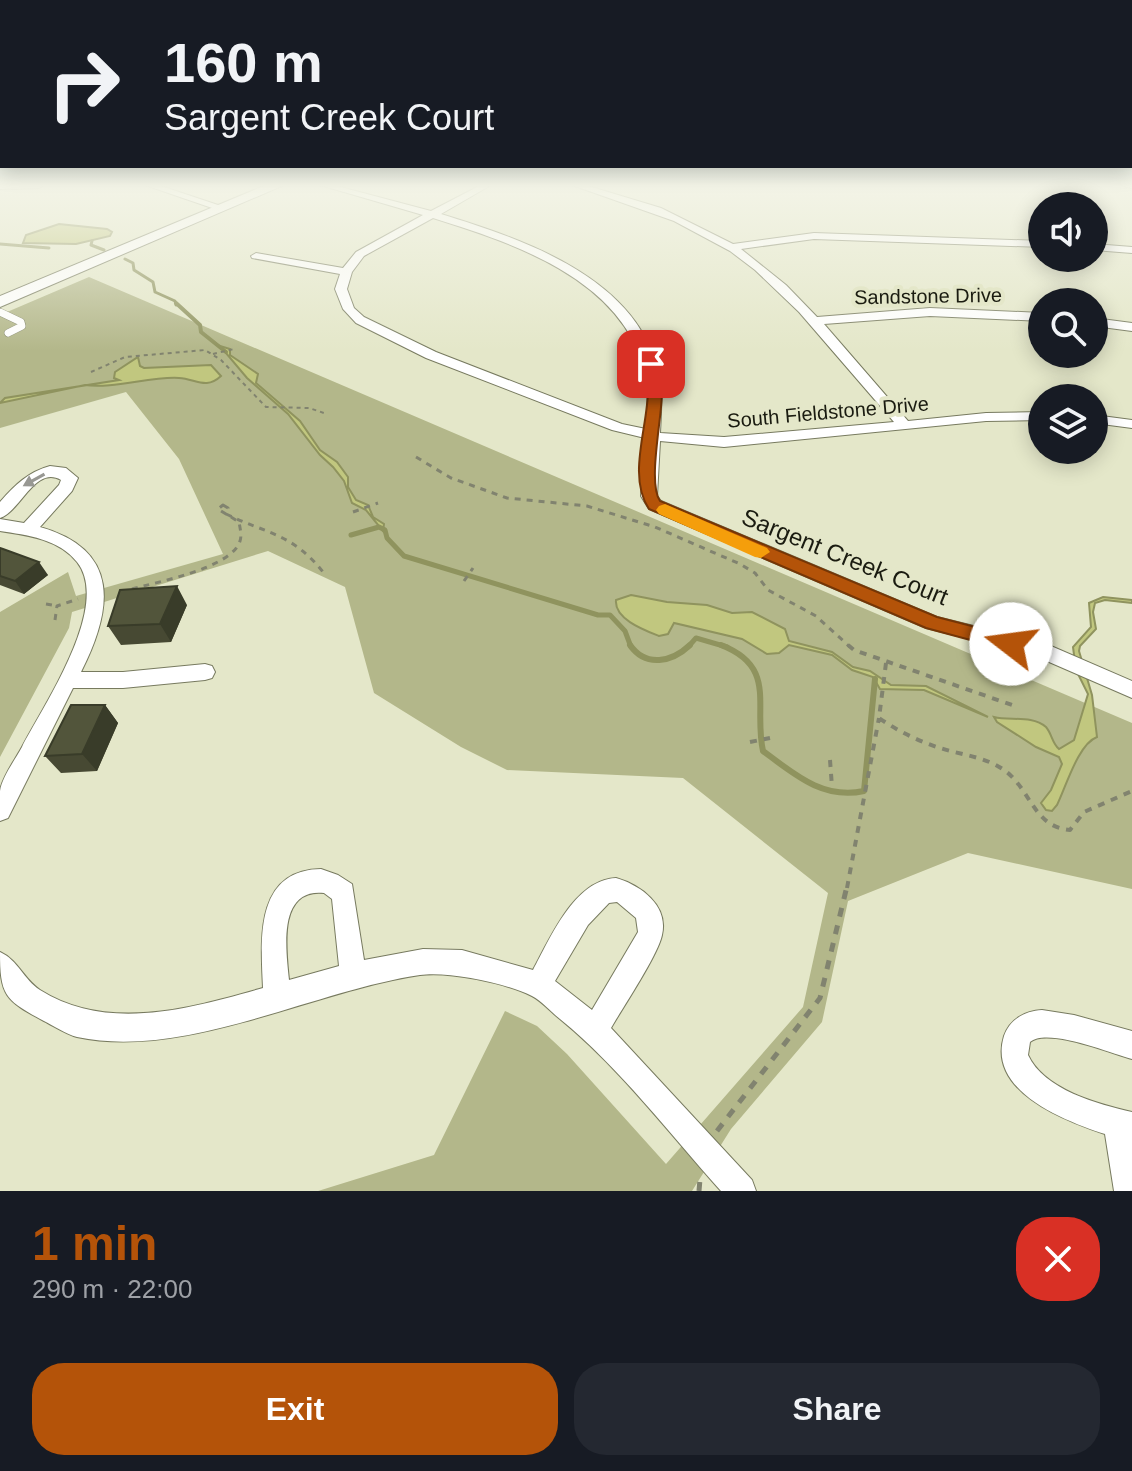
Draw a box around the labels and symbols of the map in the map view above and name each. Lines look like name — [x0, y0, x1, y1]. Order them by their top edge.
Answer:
street label: Sandstone Drive — [854, 284, 1002, 308]
pin — [617, 330, 685, 398]
street label: South Fieldstone Drive — [726, 392, 930, 432]
one-way arrow — [23, 473, 45, 487]
street label: Sargent Creek Court — [738, 503, 953, 610]
position arrow — [969, 602, 1053, 686]

